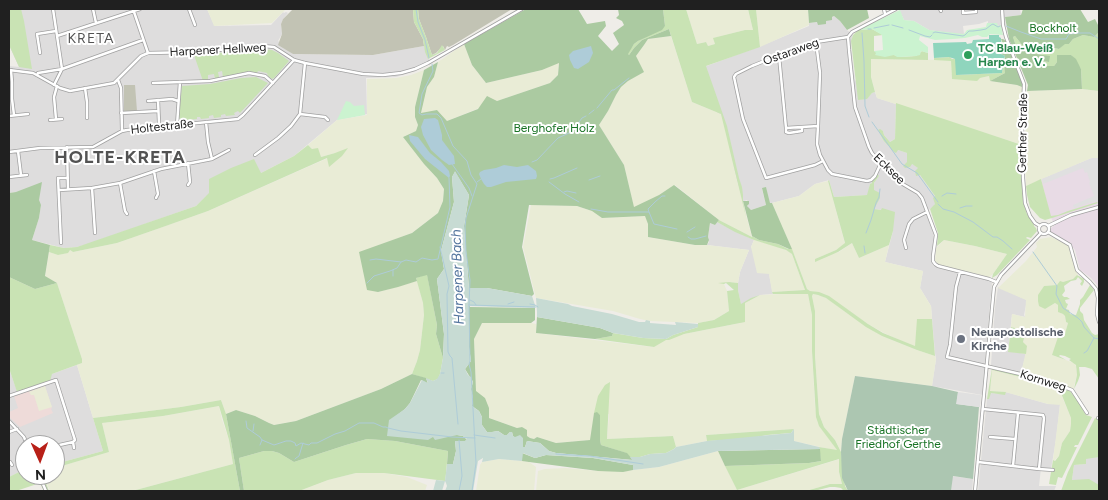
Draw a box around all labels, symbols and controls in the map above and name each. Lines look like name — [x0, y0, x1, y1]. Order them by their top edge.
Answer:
park label: Bockholt — [1029, 21, 1077, 35]
district label: KRETA — [67, 31, 115, 47]
street label: Ostaraweg — [761, 35, 821, 69]
street label: Harpener Hellweg — [169, 40, 267, 60]
place label: TC Blau-Weiß Harpen e. V. — [978, 41, 1053, 69]
marker: TC Blau-Weiß Harpen e. V. — [962, 49, 974, 61]
street label: Gerther Straße — [1015, 93, 1031, 173]
street label: Holtestraße — [130, 117, 194, 137]
park label: Berghofer Holz — [513, 121, 595, 135]
district label: HOLTE-KRETA — [53, 147, 187, 169]
street label: Ecksee — [870, 151, 908, 187]
water label: Harpener Bach — [448, 229, 468, 325]
place label: Neuapostolische Kirche — [971, 325, 1063, 353]
marker: Neuapostolische Kirche — [955, 333, 967, 345]
street label: Kornweg — [1018, 367, 1068, 395]
park label: Städtischer Friedhof Gerthe — [855, 423, 941, 451]
north arrow — [15, 435, 65, 485]
text: N — [35, 466, 46, 483]

